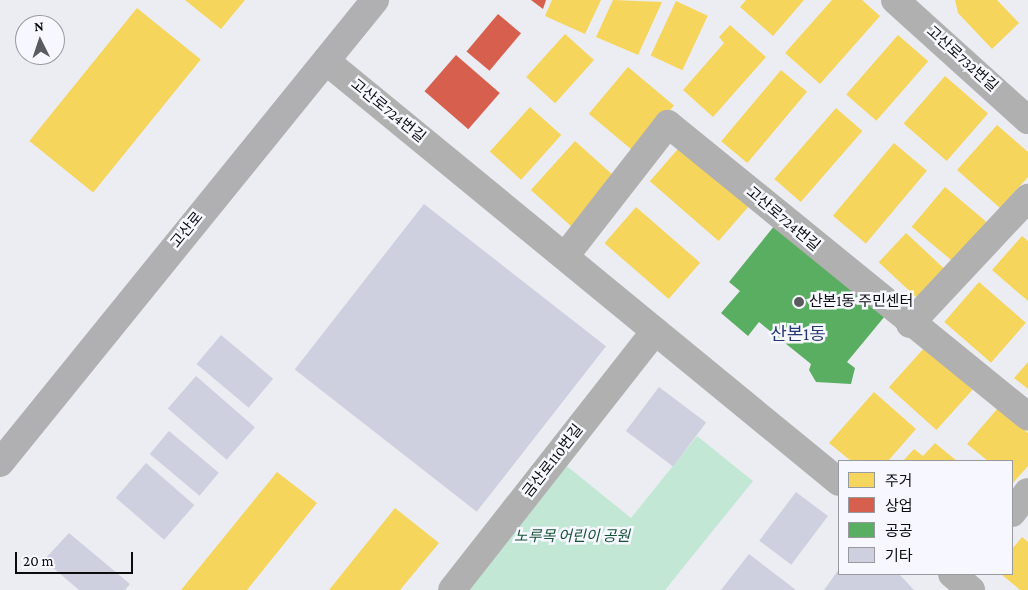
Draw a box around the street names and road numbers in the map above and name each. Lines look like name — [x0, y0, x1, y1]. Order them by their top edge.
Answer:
street label: 고산로732번길 — [923, 22, 1001, 96]
street label: 고산로724번길 — [347, 75, 429, 147]
street label: 고산로724번길 — [742, 183, 824, 255]
street label: 고산로 — [167, 208, 207, 252]
street label: 금산로110번길 — [519, 421, 587, 501]

